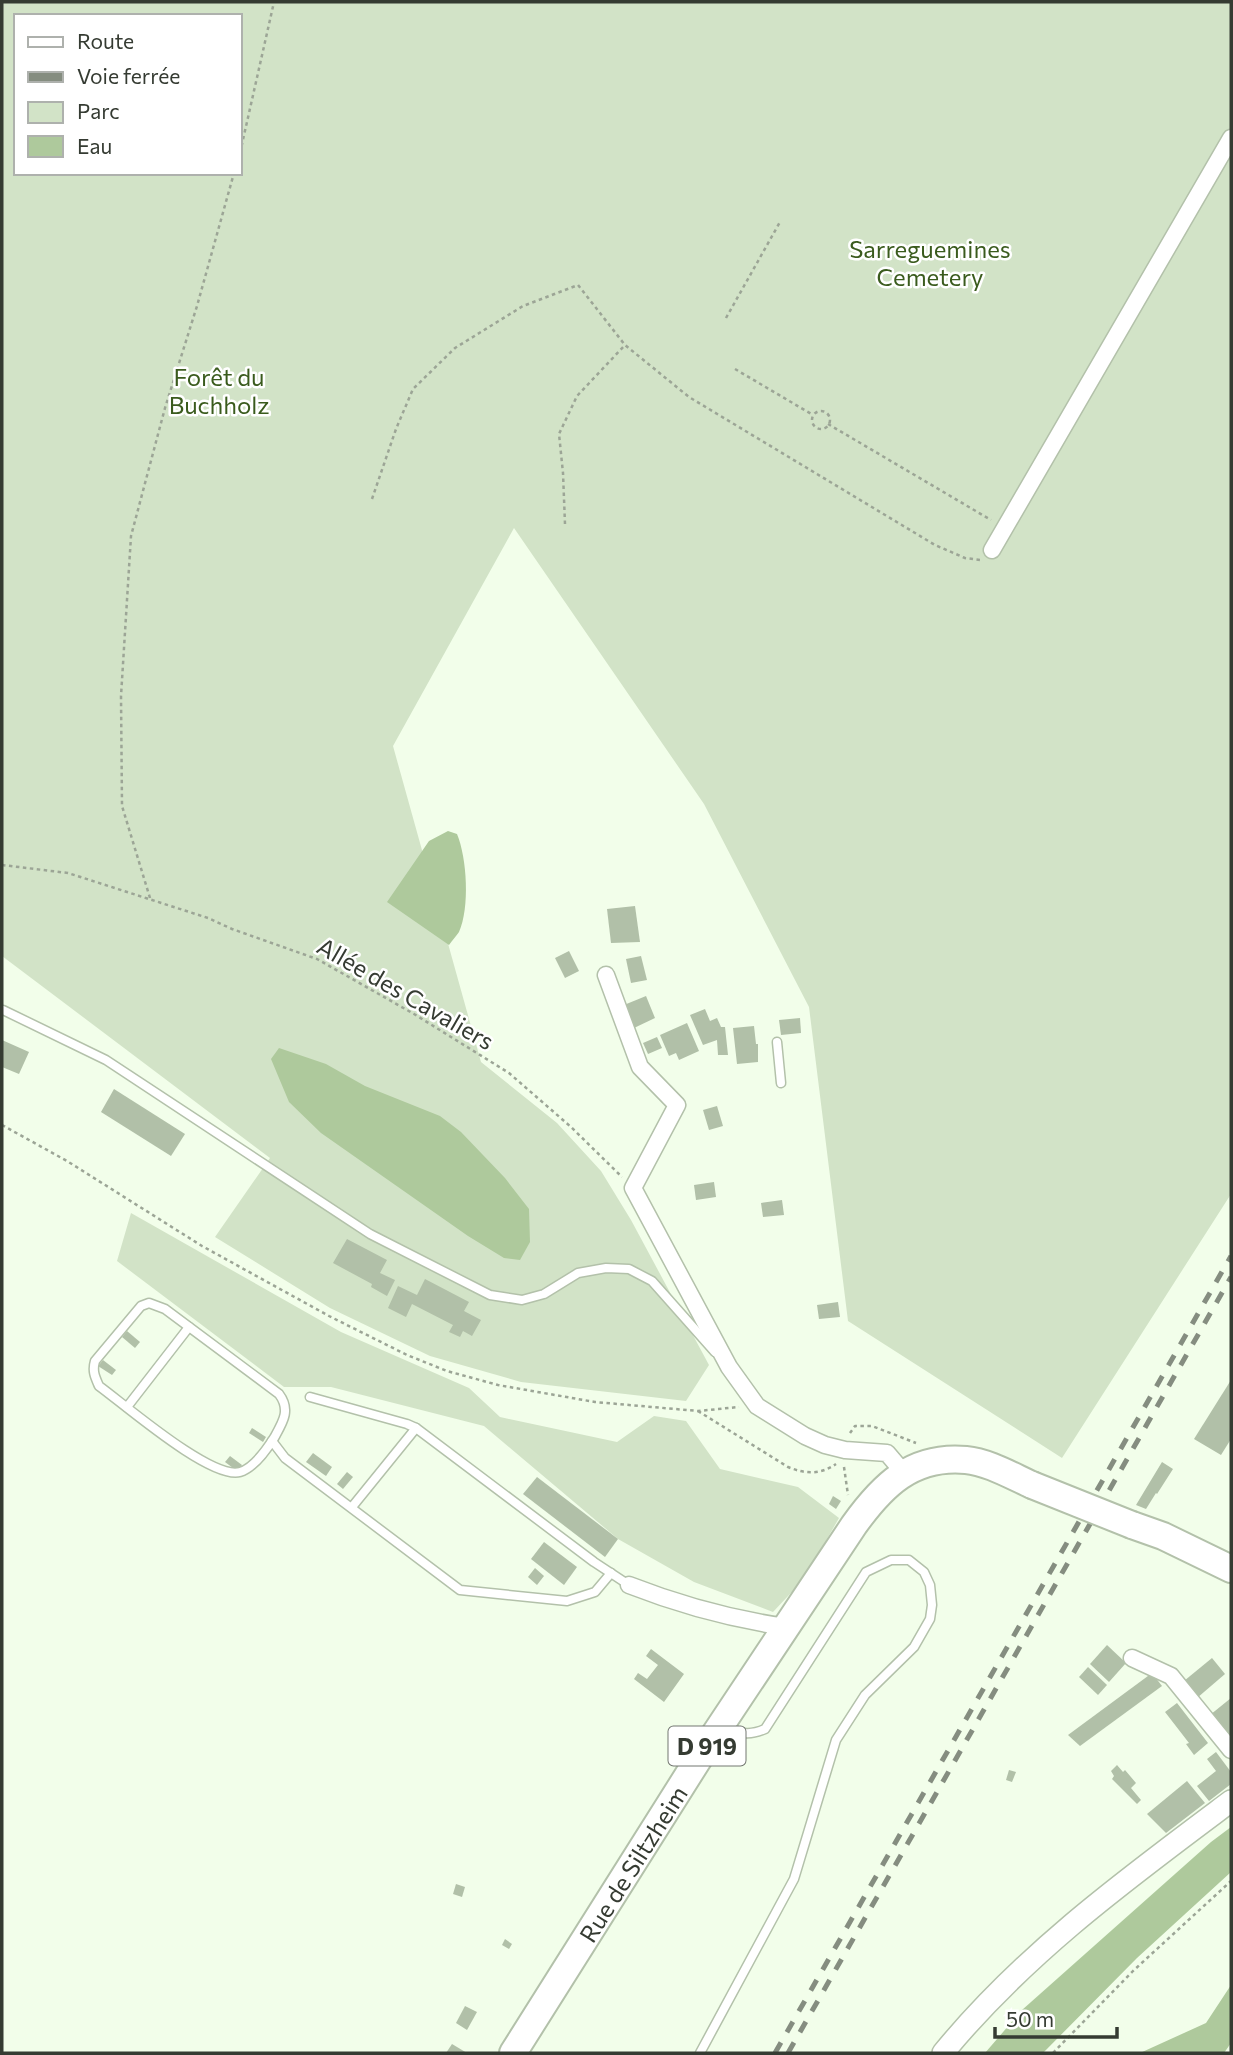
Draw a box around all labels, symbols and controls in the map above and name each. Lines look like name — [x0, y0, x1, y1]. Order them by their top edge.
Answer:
legend — [14, 14, 242, 175]
text: Route — [77, 28, 134, 53]
text: Voie ferrée — [77, 63, 180, 88]
text: Parc — [77, 98, 120, 123]
text: Eau — [77, 133, 112, 158]
park label: Sarreguemines Cemetery — [849, 234, 1011, 291]
park label: Forêt du Buchholz — [169, 362, 269, 419]
street label: Allée des Cavaliers — [313, 931, 499, 1055]
road number: D 919 — [668, 1726, 746, 1765]
street label: Rue de Siltzheim — [572, 1780, 693, 1947]
scale bar — [995, 1996, 1118, 2040]
text: 50 m — [1006, 2006, 1054, 2031]

